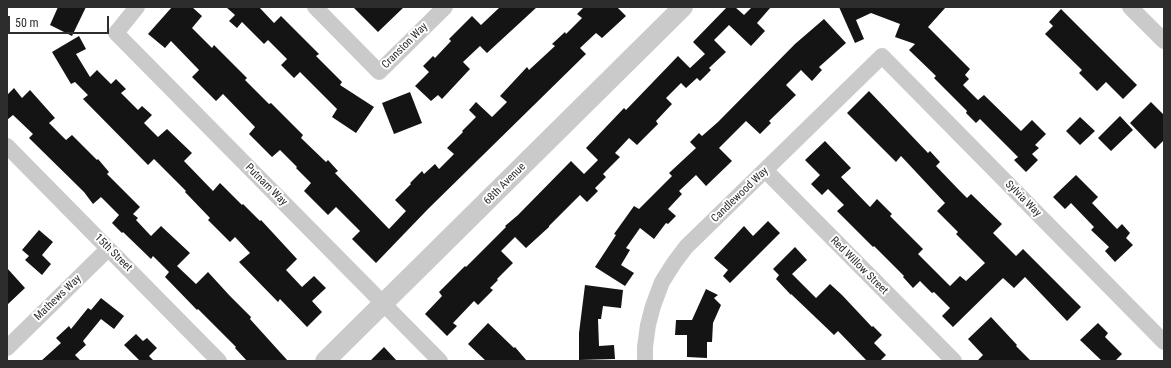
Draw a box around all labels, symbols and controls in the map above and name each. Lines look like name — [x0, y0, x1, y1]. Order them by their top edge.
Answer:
scale bar — [10, 8, 111, 34]
text: 50 m — [15, 16, 39, 30]
street label: Cranston Way — [379, 20, 431, 72]
street label: 68th Avenue — [481, 160, 529, 208]
street label: Putnam Way — [242, 161, 290, 209]
street label: Candlewood Way — [709, 165, 771, 225]
street label: Sylvia Way — [1002, 178, 1044, 220]
street label: 15th Street — [91, 231, 135, 275]
street label: Red Willow Street — [827, 234, 891, 298]
street label: Mathews Way — [32, 272, 84, 324]

